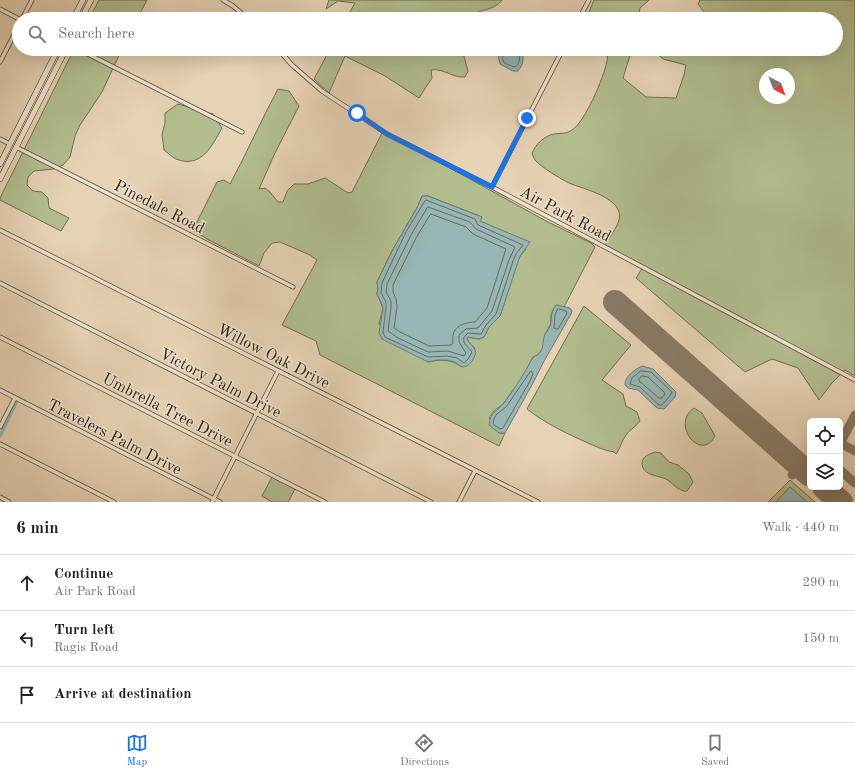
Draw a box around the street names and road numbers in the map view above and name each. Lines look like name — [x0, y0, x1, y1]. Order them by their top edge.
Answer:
street label: Pinedale Road — [111, 178, 207, 237]
street label: Air Park Road — [517, 184, 613, 245]
street label: Willow Oak Drive — [214, 321, 332, 392]
street label: Victory Palm Drive — [157, 346, 283, 421]
street label: Umbrella Tree Drive — [99, 371, 235, 451]
street label: Travelers Palm Drive — [44, 397, 184, 479]

